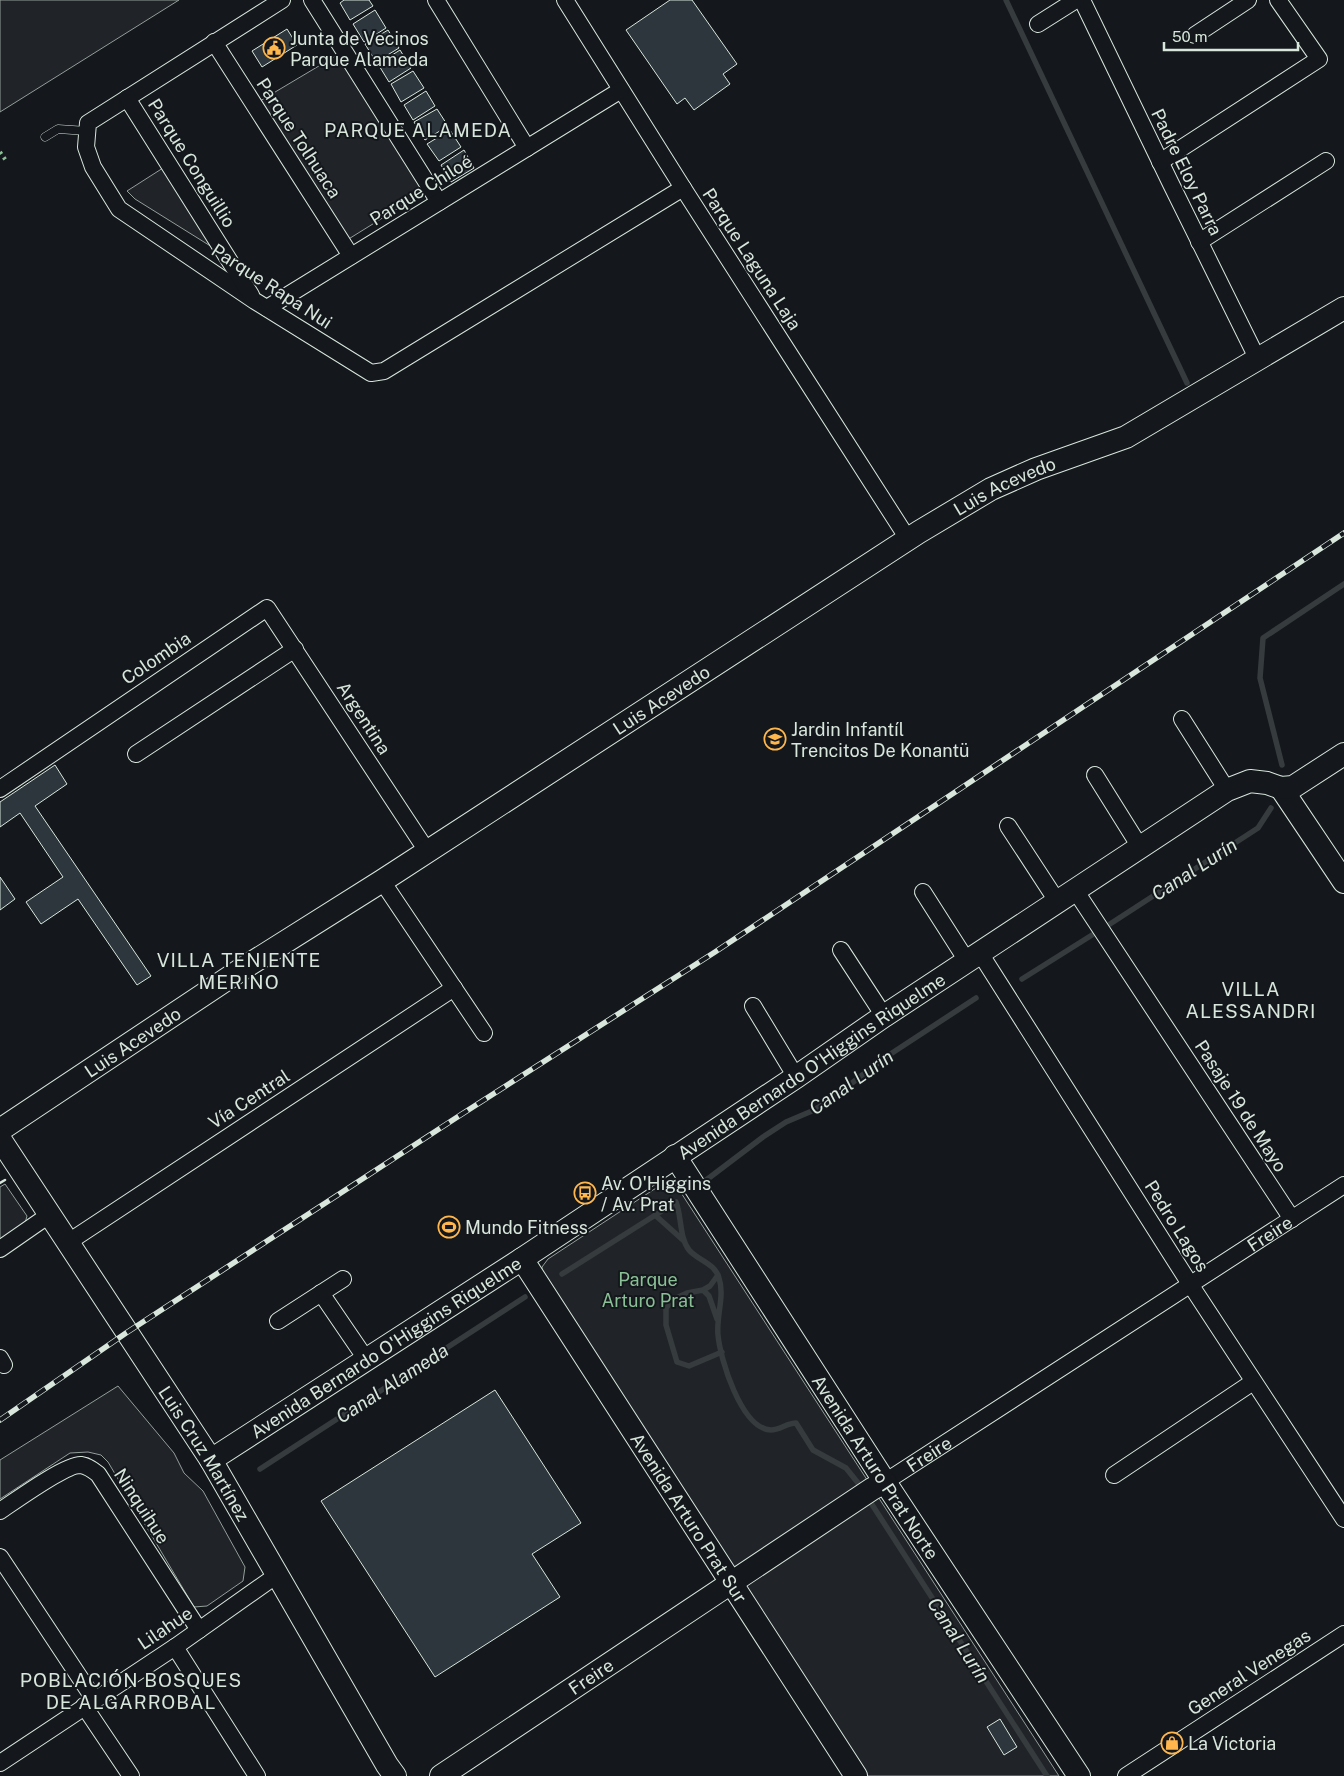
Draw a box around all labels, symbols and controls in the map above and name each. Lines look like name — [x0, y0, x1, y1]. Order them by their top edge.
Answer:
scale bar — [1164, 20, 1298, 52]
place label: Junta de Vecinos Parque Alameda — [290, 28, 429, 70]
text: 50 m — [1172, 28, 1207, 45]
public building icon: Junta de Vecinos Parque Alameda — [262, 36, 286, 60]
street label: Parque Tolhuaca — [252, 74, 346, 202]
street label: Parque Conguillio — [144, 95, 240, 231]
street label: Padre Eloy Parra — [1147, 105, 1227, 239]
district label: PARQUE ALAMEDA — [324, 119, 512, 141]
street label: Parque Chiloé — [366, 150, 476, 230]
street label: Parque Laguna Laja — [698, 184, 806, 334]
street label: Parque Rapa Nui — [208, 239, 336, 333]
street label: Luis Acevedo — [950, 452, 1058, 520]
street label: Colombia — [118, 627, 194, 689]
street label: Luis Acevedo — [609, 660, 714, 739]
street label: Argentina — [333, 678, 395, 758]
place label: Jardin Infantíl Trencitos De Konantü — [791, 719, 970, 761]
school or university icon: Jardin Infantíl Trencitos De Konantü — [763, 727, 787, 751]
water label: Canal Lurín — [1147, 833, 1241, 905]
district label: VILLA TENIENTE MERINO — [157, 949, 321, 993]
street label: Avenida Bernardo O'Higgins Riquelme — [673, 968, 949, 1163]
district label: VILLA ALESSANDRI — [1186, 978, 1316, 1022]
street label: Luis Acevedo — [80, 1002, 185, 1081]
street label: Pasaje 19 de Mayo — [1191, 1036, 1291, 1176]
water label: Canal Lurín — [805, 1045, 897, 1119]
street label: Vía Central — [205, 1065, 293, 1133]
place label: Av. O'Higgins / Av. Prat — [601, 1173, 711, 1215]
street label: Pedro Lagos — [1141, 1176, 1213, 1276]
bus stop icon: Av. O'Higgins / Av. Prat — [573, 1181, 597, 1205]
street label: Freire — [1243, 1211, 1296, 1255]
sports icon: Mundo Fitness — [437, 1215, 461, 1239]
place label: Mundo Fitness — [465, 1217, 588, 1238]
street label: Avenida Bernardo O'Higgins Riquelme — [246, 1252, 525, 1442]
park label: Parque Arturo Prat — [601, 1269, 695, 1311]
water label: Canal Alameda — [332, 1339, 452, 1427]
street label: Avenida Arturo Prat Norte — [808, 1371, 943, 1563]
street label: Luis Cruz Martínez — [155, 1382, 254, 1524]
street label: Avenida Arturo Prat Sur — [627, 1429, 752, 1607]
street label: Freire — [902, 1431, 955, 1476]
street label: Ninquihue — [110, 1464, 174, 1548]
water label: Canal Lurín — [923, 1593, 995, 1687]
street label: Lilahue — [134, 1602, 196, 1654]
street label: General Venegas — [1184, 1625, 1314, 1719]
street label: Freire — [564, 1654, 617, 1699]
district label: POBLACIÓN BOSQUES DE ALGARROBAL — [20, 1669, 242, 1713]
shop icon: La Victoria — [1160, 1731, 1184, 1755]
place label: La Victoria — [1188, 1733, 1276, 1754]

